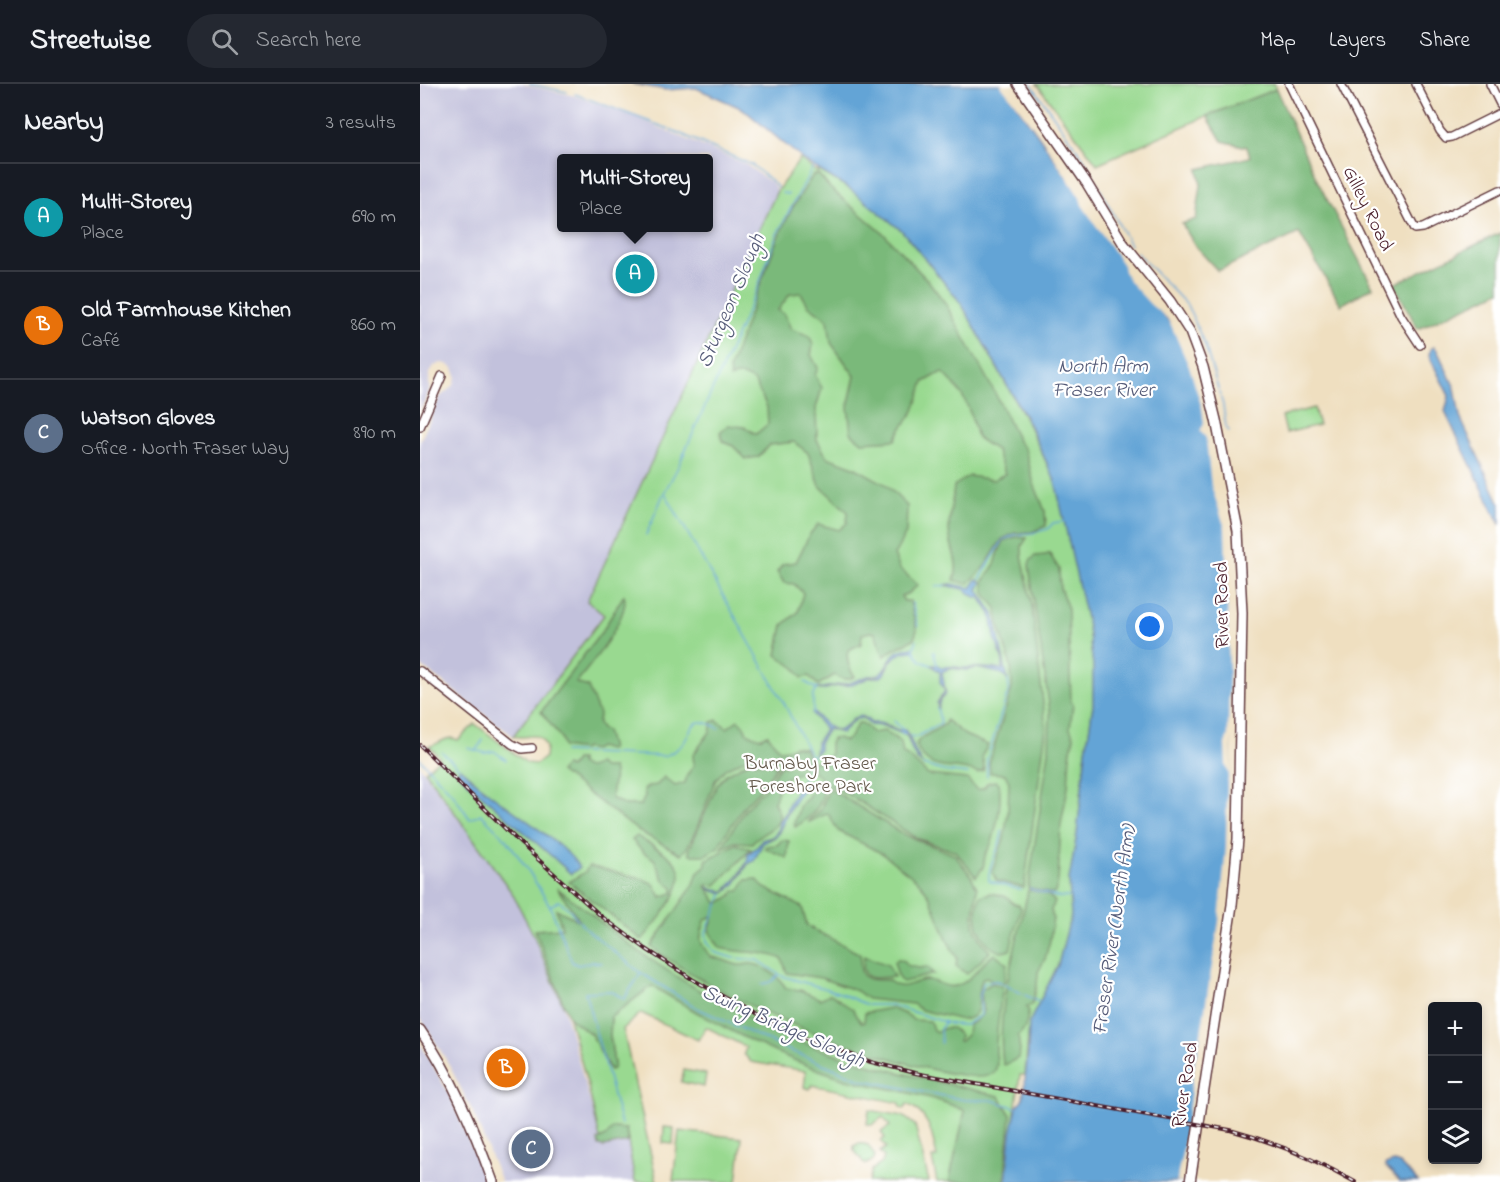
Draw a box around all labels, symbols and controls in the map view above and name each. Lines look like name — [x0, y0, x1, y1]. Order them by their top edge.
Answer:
search box — [187, 14, 607, 68]
text: Streetwise — [30, 21, 151, 62]
icon: search — [208, 25, 241, 58]
text: Search here — [256, 25, 361, 57]
text: Map — [1260, 26, 1296, 56]
text: Layers — [1329, 26, 1386, 56]
text: Share — [1419, 26, 1470, 56]
text: Nearby — [24, 104, 103, 142]
text: 3 results — [326, 109, 396, 138]
popup — [557, 154, 713, 232]
street label: Gilley Road — [1334, 162, 1400, 256]
text: Multi-Storey — [579, 163, 691, 195]
text: Multi-Storey — [81, 187, 192, 219]
text: Place — [579, 195, 622, 224]
text: A — [37, 203, 50, 232]
text: 690 m — [352, 203, 396, 232]
text: Place — [81, 219, 123, 248]
water label: Sturgeon Slough — [690, 228, 775, 373]
pin: A — [616, 252, 654, 297]
text: Old Farmhouse Kitchen — [81, 295, 291, 327]
text: B — [37, 311, 50, 340]
text: 860 m — [351, 311, 396, 340]
text: Café — [81, 327, 120, 356]
water label: North Arm Fraser River — [1052, 352, 1156, 406]
text: Watson Gloves — [81, 403, 215, 435]
text: C — [38, 419, 49, 448]
text: 890 m — [353, 419, 396, 448]
text: Office · North Fraser Way — [81, 435, 289, 464]
street label: River Road — [1208, 561, 1238, 649]
your location — [1135, 612, 1164, 641]
park label: Burnaby Fraser Foreshore Park — [743, 750, 877, 802]
water label: Fraser River (North Arm) — [1085, 821, 1145, 1037]
water label: Swing Bridge Slough — [697, 978, 870, 1078]
map controls — [1428, 1002, 1482, 1164]
button: + — [1428, 1002, 1482, 1056]
street label: River Road — [1165, 1040, 1207, 1130]
pin: B — [486, 1046, 526, 1090]
button: − — [1428, 1056, 1482, 1110]
button: layers — [1428, 1110, 1482, 1164]
pin: C — [512, 1126, 550, 1172]

